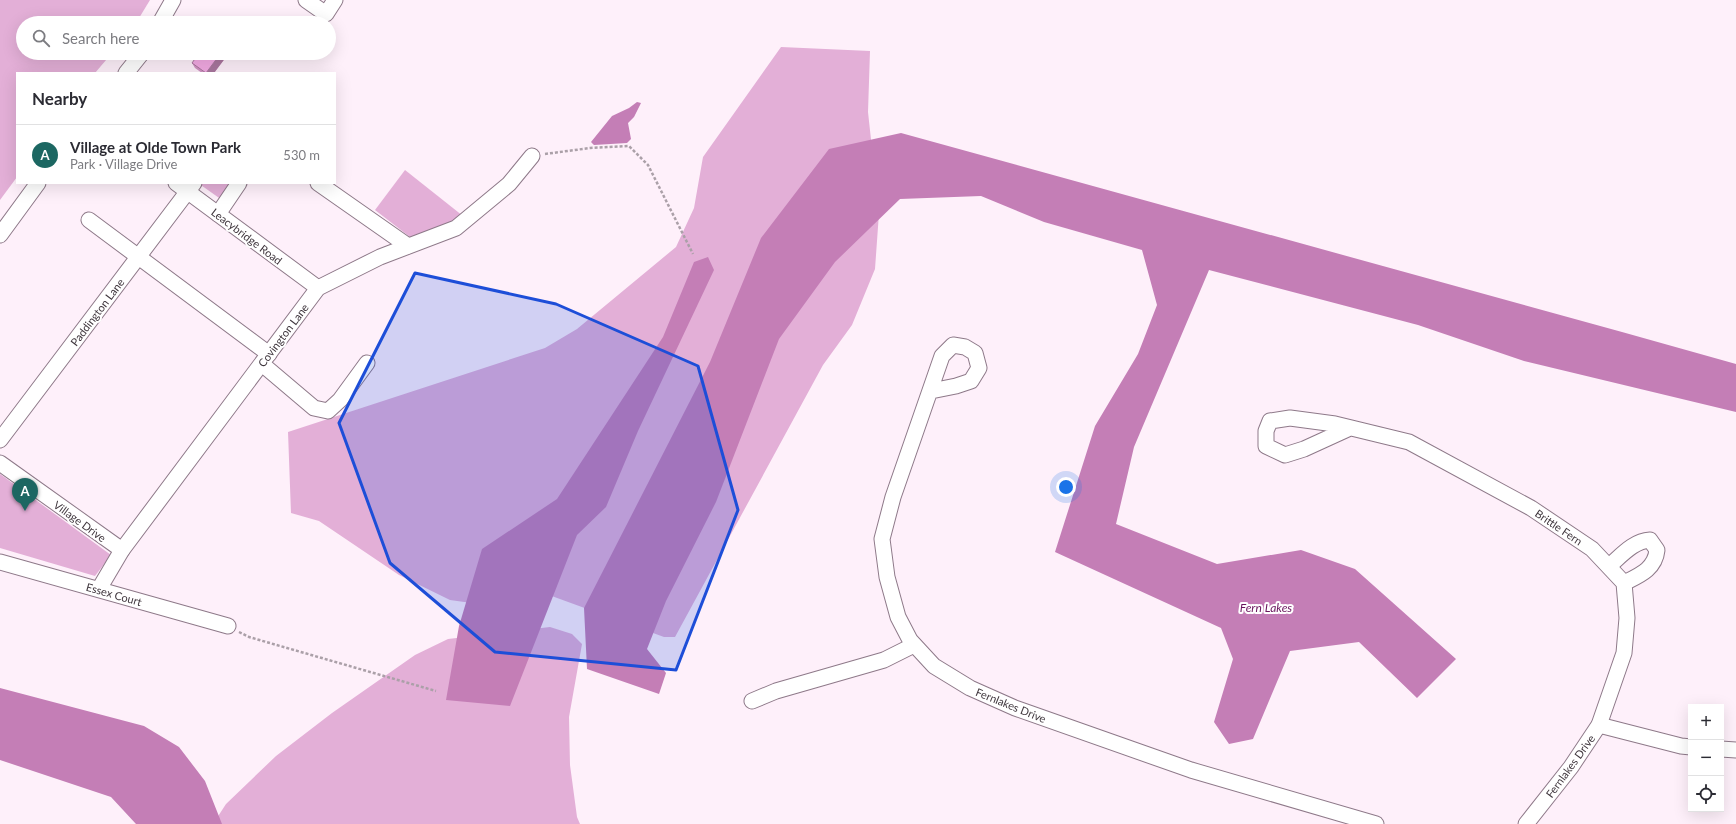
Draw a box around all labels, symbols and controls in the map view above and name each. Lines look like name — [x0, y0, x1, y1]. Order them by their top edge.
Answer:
search box — [16, 16, 336, 60]
icon: search — [30, 27, 52, 49]
text: Search here — [62, 29, 139, 47]
text: Nearby — [32, 88, 87, 109]
text: Village at Olde Town Park — [70, 138, 241, 156]
text: A — [40, 147, 50, 163]
text: 530 m — [283, 147, 320, 163]
text: Park · Village Drive — [70, 156, 177, 172]
street label: Leacybridge Road — [209, 205, 285, 267]
street label: Paddington Lane — [67, 276, 127, 348]
street label: Covington Lane — [255, 301, 311, 369]
your location — [1056, 477, 1076, 497]
pin: A — [12, 478, 38, 511]
street label: Village Drive — [51, 498, 109, 544]
street label: Brittle Fern — [1533, 506, 1585, 548]
street label: Essex Court — [85, 580, 143, 608]
water label: Fern Lakes — [1240, 600, 1292, 615]
street label: Fernlakes Drive — [974, 685, 1048, 725]
map controls — [1688, 704, 1724, 812]
button: + — [1688, 704, 1724, 740]
street label: Fernlakes Drive — [1543, 732, 1597, 800]
button: − — [1688, 740, 1724, 776]
button: locate — [1688, 776, 1724, 812]

